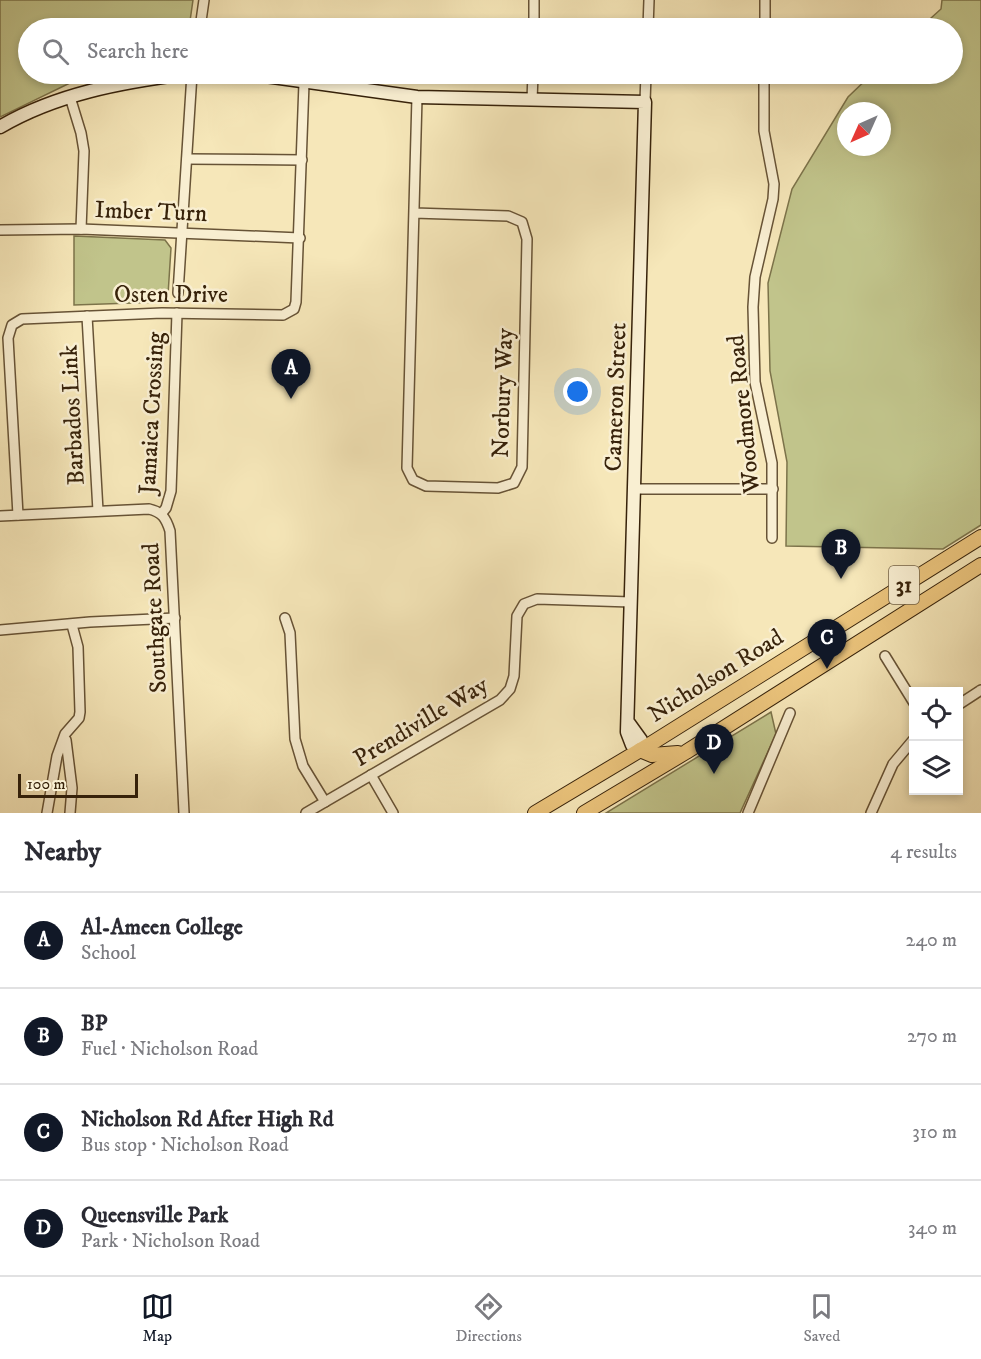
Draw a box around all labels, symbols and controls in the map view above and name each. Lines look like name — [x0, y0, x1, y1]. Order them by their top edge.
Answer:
search box — [18, 18, 963, 84]
icon: search — [39, 35, 72, 68]
text: Search here — [87, 38, 189, 65]
north arrow — [837, 102, 891, 156]
street label: Imber Turn — [94, 195, 208, 229]
street label: Osten Drive — [114, 280, 228, 310]
street label: Cameron Street — [598, 322, 634, 472]
street label: Norbury Way — [486, 327, 520, 458]
street label: Jamaica Crossing — [133, 331, 171, 497]
street label: Woodmore Road — [721, 333, 767, 496]
street label: Barbados Link — [54, 344, 92, 486]
pin: A — [272, 350, 310, 399]
your location — [563, 377, 592, 406]
pin: B — [822, 530, 860, 579]
street label: Southgate Road — [136, 542, 174, 694]
road number: 31 — [889, 566, 919, 604]
pin: C — [808, 620, 846, 669]
street label: Nicholson Road — [643, 622, 789, 730]
street label: Prendiville Way — [348, 670, 494, 774]
map controls — [909, 687, 963, 795]
button: locate — [909, 687, 963, 741]
pin: D — [694, 724, 734, 774]
button: layers — [909, 741, 963, 795]
scale bar — [18, 771, 138, 798]
text: 100 m — [27, 774, 66, 794]
text: Nearby — [24, 836, 101, 869]
text: 4 results — [890, 840, 957, 865]
text: Al-Ameen College — [81, 914, 243, 941]
text: A — [37, 928, 50, 953]
text: 240 m — [906, 928, 957, 953]
text: School — [81, 941, 136, 966]
text: BP — [81, 1010, 108, 1037]
text: B — [37, 1024, 50, 1049]
text: 270 m — [907, 1024, 957, 1049]
text: Fuel · Nicholson Road — [81, 1037, 258, 1062]
text: Nicholson Rd After High Rd — [81, 1106, 334, 1133]
text: C — [37, 1120, 50, 1145]
text: 310 m — [912, 1120, 957, 1145]
text: Bus stop · Nicholson Road — [81, 1133, 289, 1158]
text: Queensville Park — [81, 1202, 228, 1229]
text: D — [36, 1216, 51, 1241]
text: 340 m — [908, 1216, 957, 1241]
text: Park · Nicholson Road — [81, 1229, 260, 1254]
tab: Map — [141, 1290, 174, 1346]
tab: Directions — [455, 1290, 522, 1346]
tab: Saved — [803, 1290, 840, 1346]

